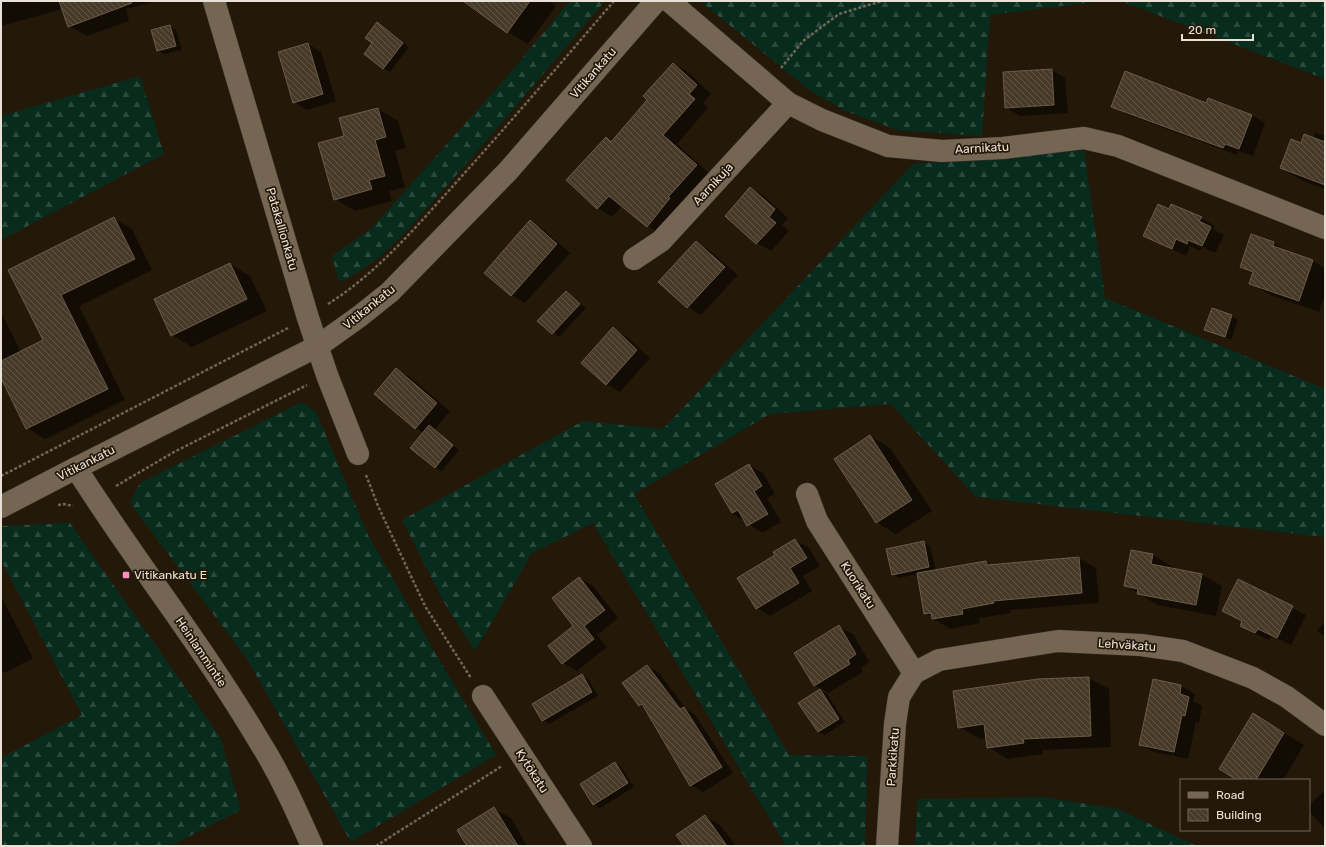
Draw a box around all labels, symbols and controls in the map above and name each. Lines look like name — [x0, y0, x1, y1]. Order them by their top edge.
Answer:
scale bar — [1182, 16, 1253, 42]
text: 20 m — [1188, 23, 1216, 37]
street label: Vitikankatu — [567, 45, 619, 101]
street label: Aarnikatu — [955, 140, 1009, 156]
street label: Aarnikuja — [690, 160, 736, 208]
street label: Patakallionkatu — [263, 186, 301, 272]
street label: Vitikankatu — [340, 282, 398, 332]
street label: Vitikankatu — [55, 442, 117, 484]
street label: Kuorikatu — [838, 559, 878, 611]
place label: Vitikankatu E — [134, 568, 207, 582]
marker: Vitikankatu E — [121, 570, 131, 580]
street label: Heinlammintie — [173, 615, 230, 690]
street label: Lehväkatu — [1098, 636, 1156, 654]
street label: Parkkikatu — [884, 727, 902, 787]
street label: Kytökatu — [513, 746, 551, 796]
legend — [1180, 779, 1310, 831]
text: Road — [1216, 788, 1244, 802]
text: Building — [1216, 808, 1262, 822]

